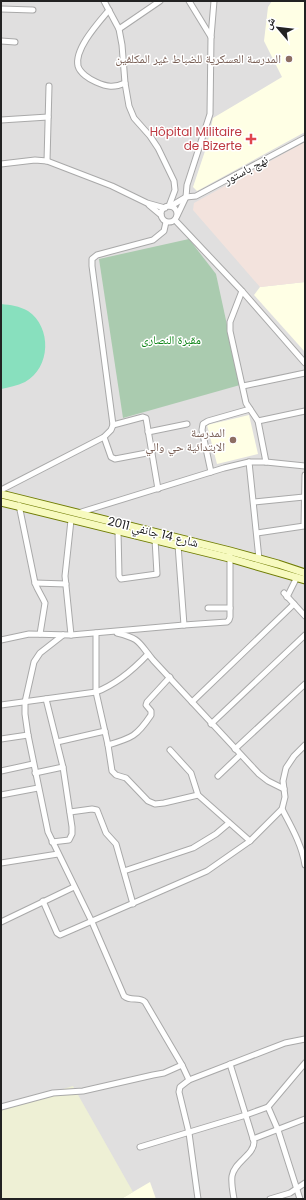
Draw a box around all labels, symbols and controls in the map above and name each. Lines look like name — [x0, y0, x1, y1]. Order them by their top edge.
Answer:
north arrow — [258, 8, 298, 48]
text: ش — [259, 14, 279, 32]
place label: المدرسة العسكرية للضباط غير المكلفين — [115, 50, 281, 67]
marker: المدرسة العسكرية للضباط غير المكلفين — [284, 54, 294, 64]
place label: Hôpital Militaire de Bizerte — [150, 123, 242, 154]
marker: Hôpital Militaire de Bizerte — [245, 133, 257, 145]
street label: نهج باستور — [220, 151, 271, 189]
park label: مقبرة النصارى — [141, 331, 201, 348]
place label: المدرسة الابتدائية حي والي — [145, 424, 225, 457]
marker: المدرسة الابتدائية حي والي — [228, 435, 238, 445]
street label: شارع 14 جانفي 2011 — [106, 512, 200, 553]

